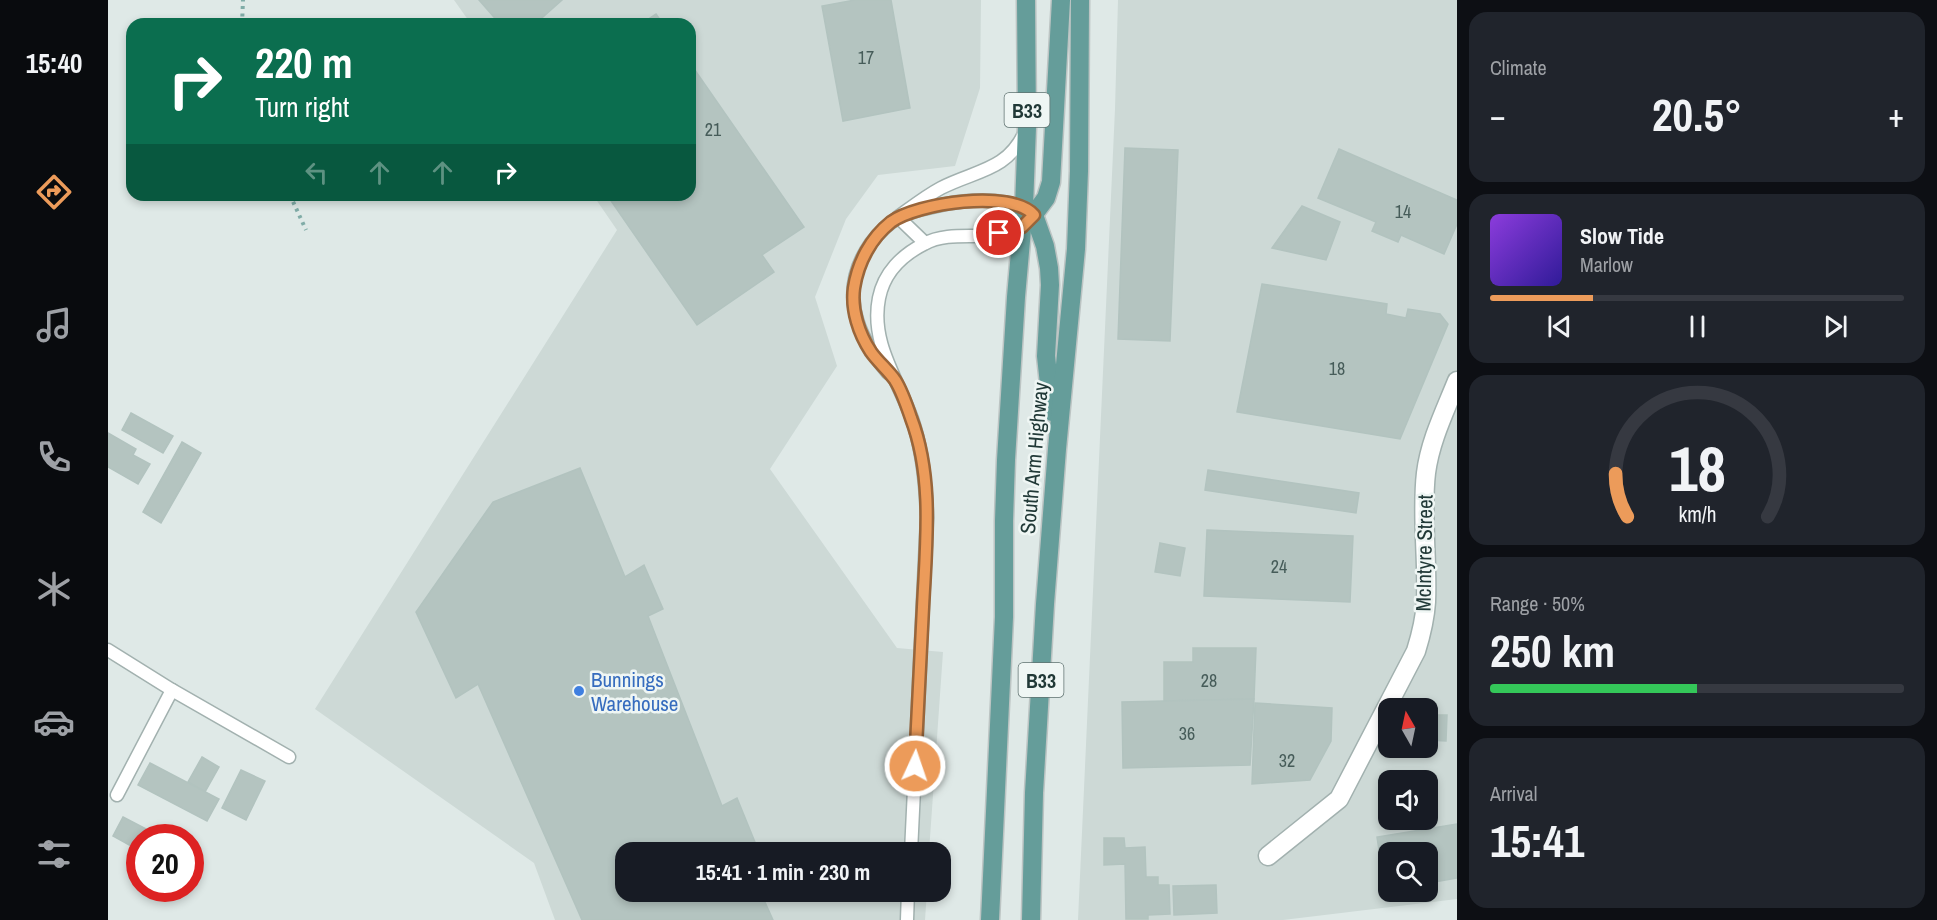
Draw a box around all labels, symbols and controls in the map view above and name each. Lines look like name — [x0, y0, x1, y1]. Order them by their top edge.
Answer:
text: 220 m — [255, 35, 353, 91]
icon: right — [156, 42, 234, 120]
text: 15:40 — [26, 45, 82, 81]
house number: 17 — [858, 45, 874, 70]
text: Climate — [1490, 54, 1547, 81]
text: 20.5° — [1652, 84, 1742, 145]
text: Turn right — [255, 89, 349, 125]
road number: B33 — [1004, 93, 1050, 127]
text: − — [1490, 93, 1506, 137]
text: + — [1888, 93, 1904, 137]
house number: 21 — [705, 117, 722, 142]
icon: left — [300, 156, 333, 189]
icon: ahead — [363, 156, 396, 189]
icon: ahead — [426, 156, 459, 189]
icon: right — [489, 156, 522, 189]
icon: directions — [33, 171, 75, 213]
house number: 14 — [1395, 199, 1411, 224]
pin — [973, 207, 1024, 258]
icon: arrive — [982, 216, 1015, 249]
text: Slow Tide — [1580, 221, 1664, 251]
text: Marlow — [1580, 251, 1633, 278]
icon: music — [33, 304, 75, 346]
icon: previous — [1543, 310, 1576, 343]
icon: pause — [1681, 310, 1714, 343]
icon: next — [1819, 310, 1852, 343]
house number: 18 — [1329, 356, 1345, 381]
street label: South Arm Highway — [1013, 381, 1055, 535]
text: 18 — [1669, 426, 1725, 510]
icon: phone — [33, 436, 75, 478]
street label: McIntyre Street — [1408, 494, 1440, 612]
text: km/h — [1678, 500, 1716, 529]
house number: 24 — [1271, 554, 1287, 579]
icon: climate — [33, 568, 75, 610]
text: Range · 50% — [1490, 590, 1585, 617]
text: 250 km — [1490, 620, 1615, 681]
road number: B33 — [1018, 663, 1064, 697]
place label: Bunnings Warehouse — [591, 665, 678, 718]
house number: 28 — [1201, 668, 1217, 693]
marker: Bunnings Warehouse — [572, 684, 586, 698]
north arrow — [1378, 698, 1438, 758]
map controls — [1378, 698, 1438, 902]
icon: car — [33, 701, 75, 743]
house number: 36 — [1179, 721, 1195, 746]
position arrow — [883, 734, 947, 798]
house number: 32 — [1279, 748, 1295, 773]
button: sound — [1378, 770, 1438, 830]
text: Arrival — [1490, 780, 1537, 807]
text: 15:41 — [1490, 810, 1584, 871]
speed limit sign: 20 — [126, 824, 204, 902]
icon: filters — [33, 833, 75, 875]
button: search — [1378, 842, 1438, 902]
text: 15:41 · 1 min · 230 m — [696, 857, 870, 887]

